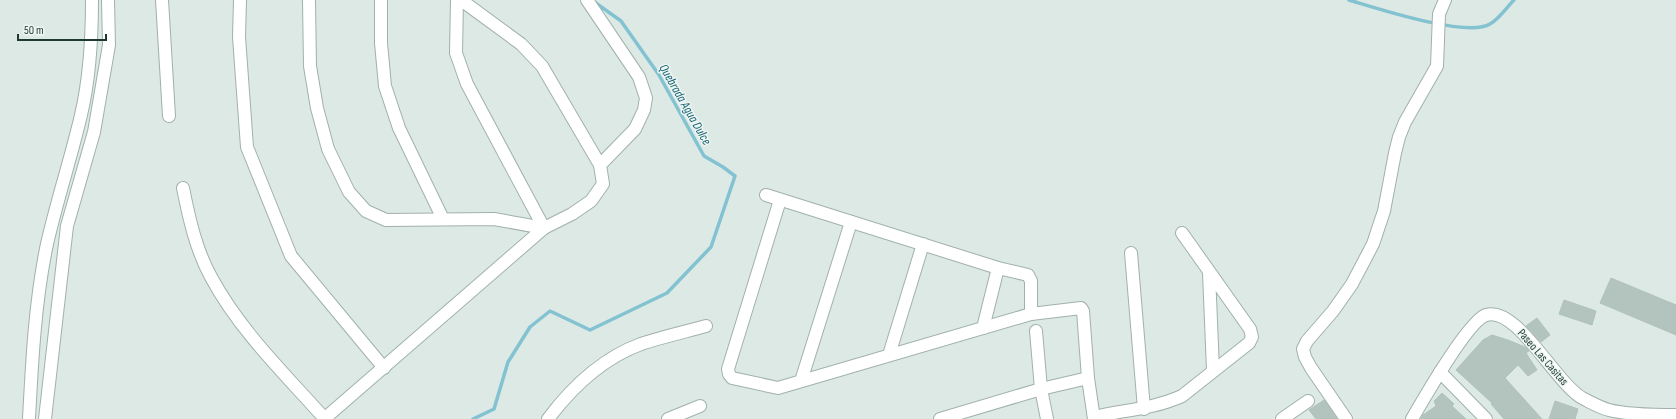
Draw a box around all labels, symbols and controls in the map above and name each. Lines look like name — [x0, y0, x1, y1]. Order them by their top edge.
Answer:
scale bar — [18, 16, 106, 42]
text: 50 m — [24, 23, 44, 38]
water label: Quebrada Agua Dulce — [655, 61, 715, 148]
street label: Paseo Las Casitas — [1514, 326, 1571, 389]

